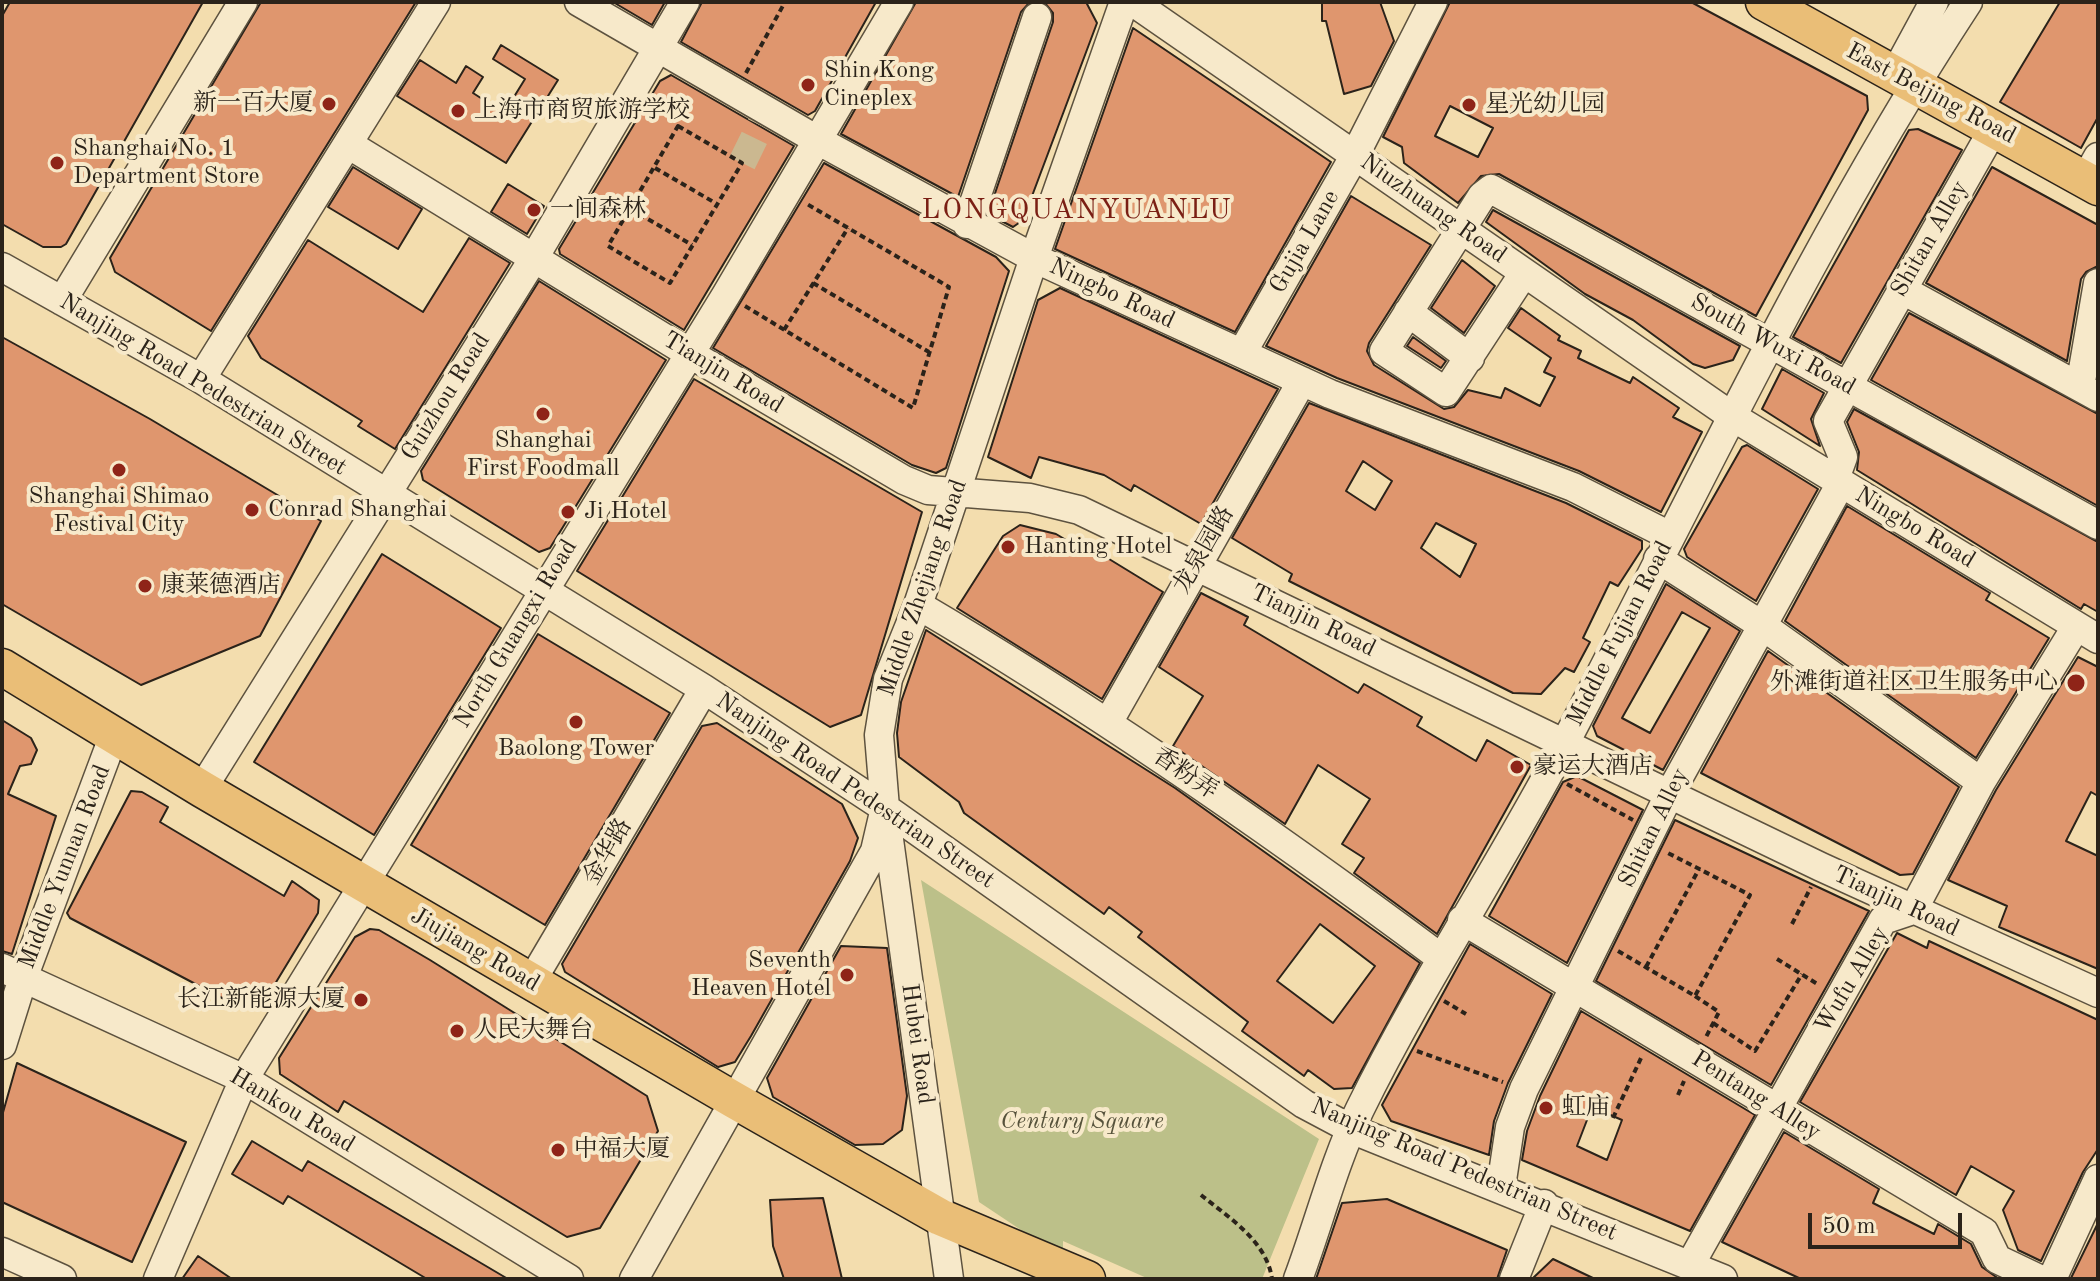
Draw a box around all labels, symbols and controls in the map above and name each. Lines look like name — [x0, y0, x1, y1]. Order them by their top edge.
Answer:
street label: East Beijing Road — [1841, 37, 2021, 151]
place label: Shin Kong Cineplex — [824, 57, 934, 113]
marker: Shin Kong Cineplex — [799, 76, 817, 94]
place label: 新一百大厦 — [193, 90, 313, 118]
place label: 星光幼儿园 — [1485, 91, 1605, 119]
marker: 新一百大厦 — [320, 95, 338, 113]
marker: 星光幼儿园 — [1460, 96, 1478, 114]
place label: 上海市商贸旅游学校 — [474, 97, 690, 125]
marker: 上海市商贸旅游学校 — [449, 102, 467, 120]
place label: Shanghai No. 1 Department Store — [73, 135, 260, 191]
street label: Niuzhuang Road — [1354, 148, 1512, 270]
marker: Shanghai No. 1 Department Store — [48, 154, 66, 172]
street label: Shitan Alley — [1885, 176, 1975, 302]
street label: Gujia Lane — [1264, 185, 1346, 299]
district label: LONGQUANYUANLU — [921, 194, 1233, 228]
place label: 一间森林 — [550, 196, 646, 224]
marker: 一间森林 — [525, 201, 543, 219]
street label: Ningbo Road — [1045, 252, 1179, 336]
street label: Nanjing Road Pedestrian Street — [54, 288, 352, 482]
street label: South Wuxi Road — [1685, 288, 1861, 402]
street label: Tianjin Road — [657, 326, 789, 420]
street label: Guizhou Road — [395, 328, 497, 466]
marker: Shanghai First Foodmall — [534, 405, 552, 423]
place label: Shanghai First Foodmall — [467, 427, 619, 483]
marker: Shanghai Shimao Festival City — [110, 461, 128, 479]
street label: Middle Zhejiang Road — [872, 476, 974, 700]
street label: Ningbo Road — [1850, 481, 1980, 575]
place label: Shanghai Shimao Festival City — [28, 483, 210, 539]
place label: Conrad Shanghai — [268, 496, 447, 524]
place label: Ji Hotel — [584, 498, 667, 526]
marker: Conrad Shanghai — [243, 501, 261, 519]
street label: 龙泉园路 — [1168, 501, 1240, 599]
marker: Ji Hotel — [559, 503, 577, 521]
place label: Hanting Hotel — [1024, 533, 1172, 561]
street label: North Guangxi Road — [448, 534, 584, 734]
street label: Middle Fujian Road — [1561, 537, 1679, 731]
marker: Hanting Hotel — [999, 538, 1017, 556]
place label: 康莱德酒店 — [161, 572, 281, 600]
marker: 康莱德酒店 — [136, 577, 154, 595]
street label: Tianjin Road — [1246, 578, 1380, 664]
place label: 外滩街道社区卫生服务中心 — [1770, 669, 2058, 697]
marker: 外滩街道社区卫生服务中心 — [2065, 672, 2087, 694]
street label: Nanjing Road Pedestrian Street — [710, 687, 1000, 895]
marker: Baolong Tower — [567, 713, 585, 731]
place label: Baolong Tower — [498, 735, 654, 763]
street label: 香粉弄 — [1147, 742, 1223, 806]
place label: 豪运大酒店 — [1533, 753, 1653, 781]
marker: 豪运大酒店 — [1508, 758, 1526, 776]
street label: Middle Yunnan Road — [13, 761, 117, 973]
street label: Shitan Alley — [1613, 764, 1695, 892]
street label: 金华路 — [578, 814, 638, 890]
street label: Tianjin Road — [1828, 860, 1964, 944]
street label: Jiujiang Road — [405, 901, 545, 999]
street label: Wufu Alley — [1809, 921, 1895, 1039]
place label: Seventh Heaven Hotel — [691, 947, 831, 1003]
marker: Seventh Heaven Hotel — [838, 966, 856, 984]
street label: Hubei Road — [894, 982, 940, 1106]
place label: 长江新能源大厦 — [177, 986, 345, 1014]
marker: 长江新能源大厦 — [352, 991, 370, 1009]
place label: 人民大舞台 — [473, 1017, 593, 1045]
marker: 人民大舞台 — [448, 1022, 466, 1040]
street label: Pentang Alley — [1686, 1045, 1826, 1147]
street label: Hankou Road — [224, 1062, 360, 1160]
street label: Nanjing Road Pedestrian Street — [1306, 1092, 1622, 1248]
place label: 虹庙 — [1562, 1094, 1610, 1122]
marker: 虹庙 — [1537, 1099, 1555, 1117]
park label: Century Square — [1000, 1108, 1164, 1136]
place label: 中福大厦 — [574, 1136, 670, 1164]
marker: 中福大厦 — [549, 1141, 567, 1159]
scale bar — [1812, 1197, 1966, 1247]
text: 50 m — [1822, 1215, 1876, 1239]

